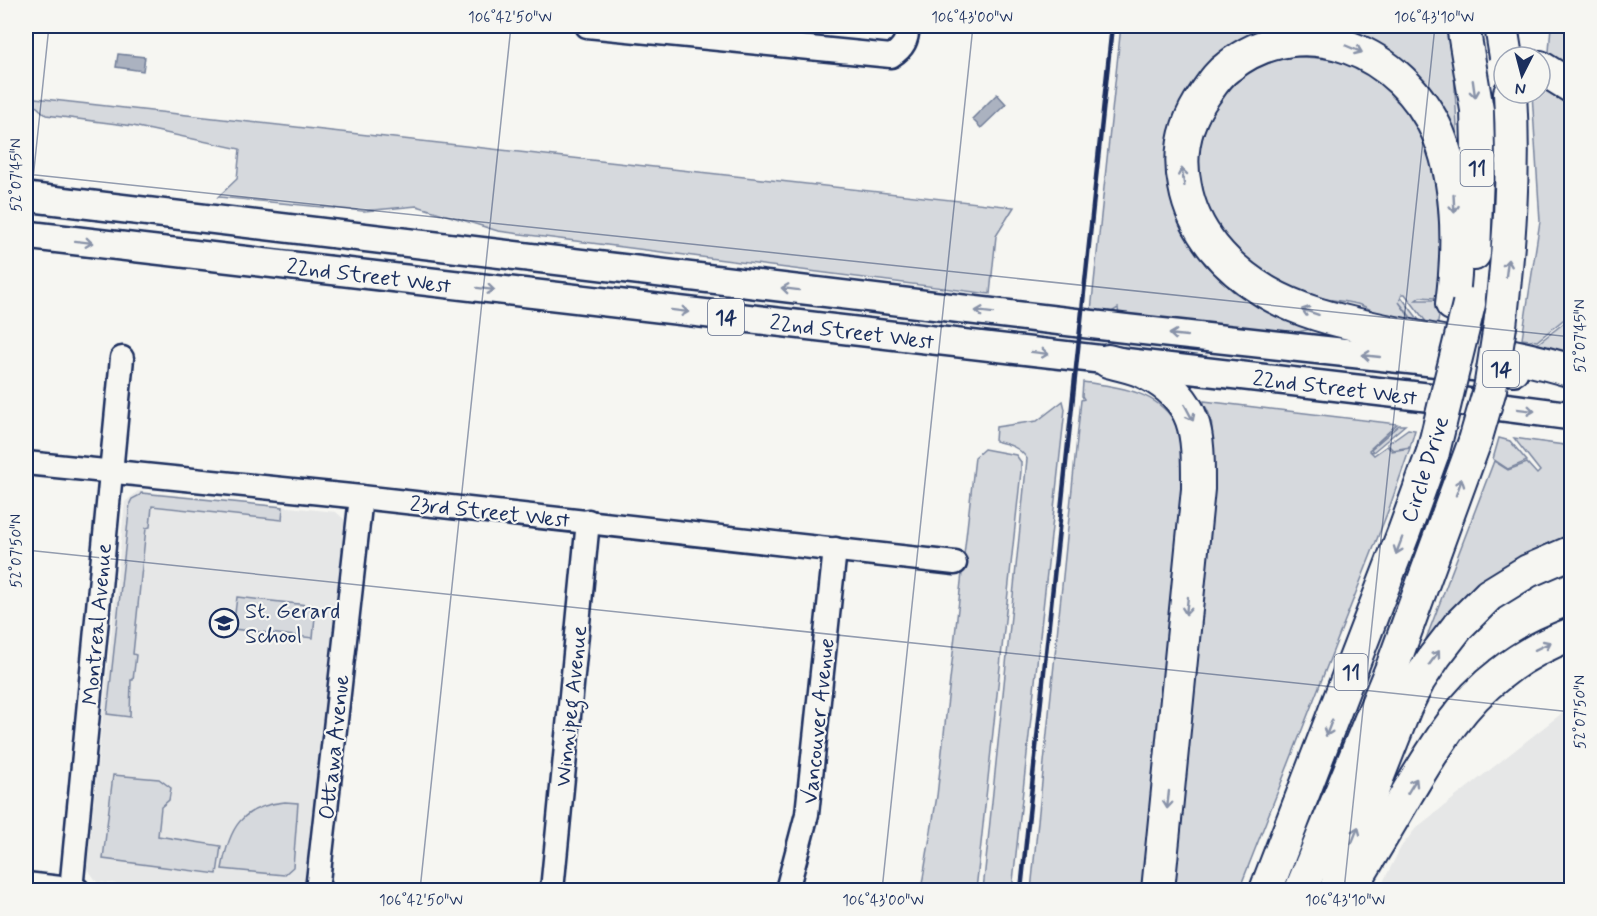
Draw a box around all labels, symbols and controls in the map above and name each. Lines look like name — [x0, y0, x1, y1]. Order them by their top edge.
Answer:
text: 106°42'50"W — [468, 8, 552, 28]
text: 106°43'00"W — [931, 8, 1013, 28]
text: 106°43'10"W — [1394, 8, 1474, 28]
one-way arrow — [1344, 44, 1363, 55]
north arrow — [1492, 45, 1552, 105]
text: N — [1514, 77, 1527, 99]
one-way arrow — [1468, 79, 1479, 99]
text: 52°07'45"N — [7, 138, 27, 212]
road number: 11 — [1460, 150, 1494, 186]
one-way arrow — [1178, 168, 1189, 188]
one-way arrow — [1449, 193, 1460, 213]
one-way arrow — [73, 237, 93, 248]
street label: 22nd Street West — [285, 253, 452, 301]
one-way arrow — [1501, 259, 1512, 279]
one-way arrow — [781, 283, 801, 294]
one-way arrow — [475, 284, 495, 295]
road number: 14 — [708, 299, 744, 335]
text: 52°07'45"N — [1571, 299, 1591, 373]
one-way arrow — [1301, 305, 1320, 316]
one-way arrow — [669, 306, 689, 317]
one-way arrow — [975, 306, 994, 317]
street label: 22nd Street West — [768, 309, 935, 357]
one-way arrow — [1168, 329, 1188, 340]
one-way arrow — [1030, 348, 1050, 359]
one-way arrow — [1362, 350, 1382, 361]
road number: 14 — [1483, 351, 1519, 387]
street label: 22nd Street West — [1251, 365, 1418, 413]
one-way arrow — [1184, 404, 1195, 422]
one-way arrow — [1515, 405, 1535, 416]
street label: Circle Drive — [1396, 413, 1456, 527]
one-way arrow — [1454, 478, 1465, 496]
street label: 23rd Street West — [408, 491, 571, 535]
text: 52°07'50"N — [7, 514, 27, 588]
one-way arrow — [1393, 537, 1404, 555]
street label: Montreal Avenue — [77, 542, 119, 706]
one-way arrow — [1181, 596, 1192, 616]
place label: St. Gerard School — [245, 598, 340, 651]
school or university icon: St. Gerard School — [208, 607, 240, 639]
street label: Winnipeg Avenue — [550, 624, 597, 789]
street label: Vancouver Avenue — [796, 637, 842, 806]
one-way arrow — [1534, 640, 1552, 652]
one-way arrow — [1428, 650, 1440, 667]
road number: 11 — [1334, 654, 1368, 690]
street label: Ottawa Avenue — [313, 673, 357, 821]
text: 52°07'50"N — [1571, 675, 1591, 749]
one-way arrow — [1322, 719, 1333, 737]
one-way arrow — [1406, 778, 1418, 795]
one-way arrow — [1162, 790, 1173, 810]
one-way arrow — [1350, 827, 1361, 845]
text: 106°42'50"W — [379, 891, 463, 911]
text: 106°43'00"W — [842, 891, 924, 911]
text: 106°43'10"W — [1305, 891, 1385, 911]

